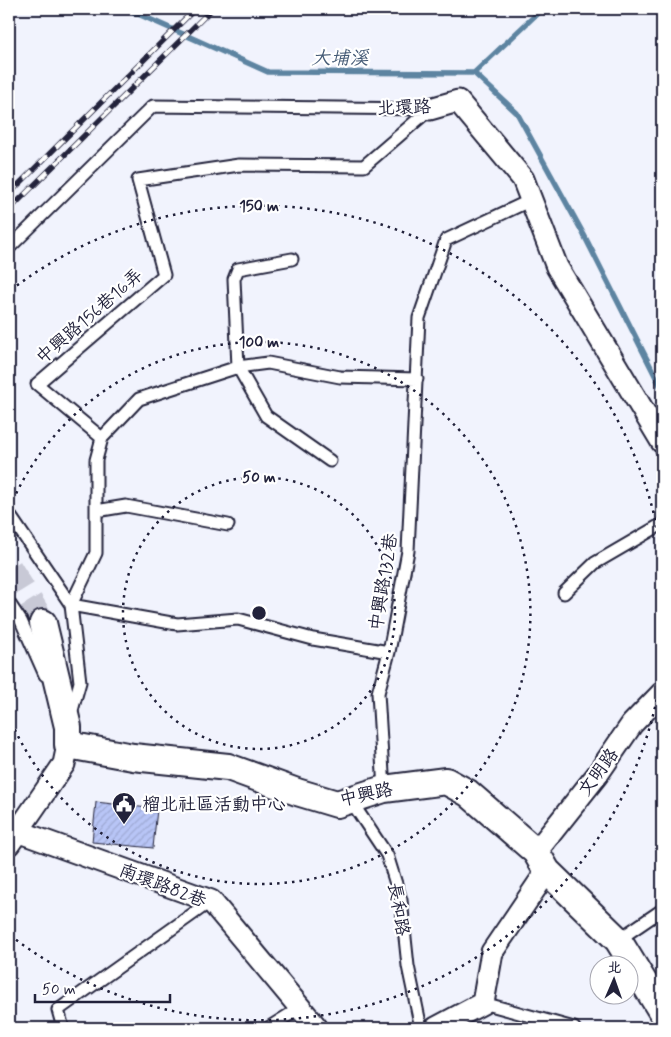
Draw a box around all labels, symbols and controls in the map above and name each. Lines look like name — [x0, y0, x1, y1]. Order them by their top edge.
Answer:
water label: 大埔溪 — [311, 46, 369, 71]
street label: 北環路 — [377, 95, 431, 121]
text: 150 m — [239, 197, 279, 217]
street label: 中興路156巷16弄 — [31, 264, 148, 370]
text: 100 m — [239, 333, 279, 353]
text: 50 m — [242, 468, 276, 488]
street label: 中興路132巷 — [364, 532, 404, 633]
centre of rings — [250, 604, 268, 622]
street label: 文明路 — [573, 744, 624, 801]
street label: 中興路 — [337, 778, 395, 812]
public building icon: 榴北社區活動中心 — [111, 791, 137, 825]
place label: 榴北社區活動中心 — [142, 793, 286, 817]
street label: 南環路82巷 — [116, 858, 210, 914]
street label: 長和路 — [382, 881, 415, 938]
north arrow — [588, 954, 638, 1004]
text: 北 — [607, 959, 622, 977]
scale bar — [35, 972, 170, 1004]
text: 50 m — [42, 980, 76, 1000]

